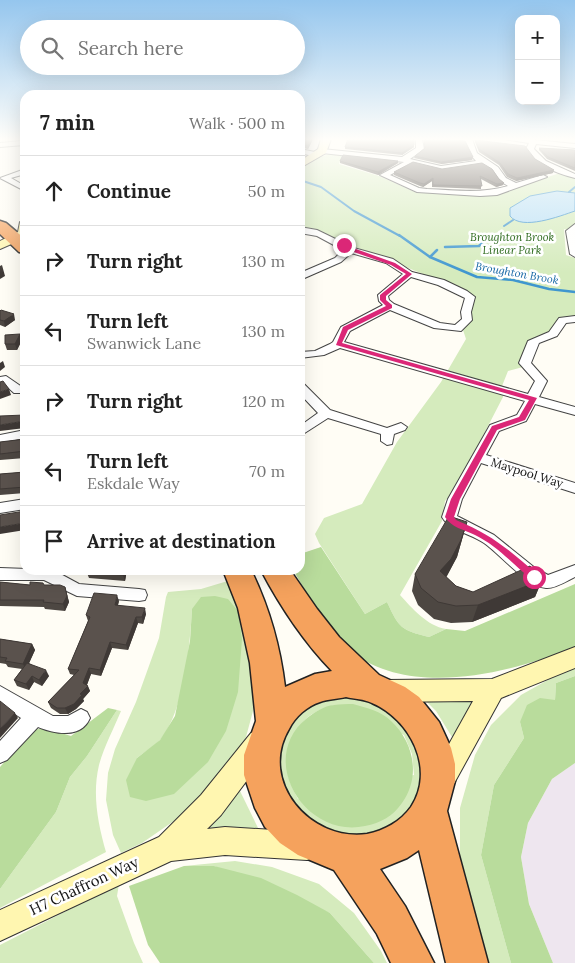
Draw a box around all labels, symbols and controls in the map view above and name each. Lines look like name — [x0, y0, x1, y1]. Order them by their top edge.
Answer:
map controls — [515, 15, 560, 105]
button: + — [515, 15, 560, 60]
search box — [20, 20, 305, 75]
icon: search — [38, 34, 66, 62]
text: Search here — [78, 36, 184, 60]
button: − — [515, 60, 560, 105]
text: 7 min — [40, 109, 95, 136]
text: Walk · 500 m — [189, 113, 285, 133]
icon: ahead — [40, 177, 68, 205]
text: Continue — [87, 179, 171, 203]
text: 50 m — [248, 181, 285, 201]
park label: Broughton Brook Linear Park — [470, 230, 554, 257]
route end — [333, 234, 356, 257]
icon: right — [40, 247, 68, 275]
text: Turn right — [87, 249, 183, 273]
text: 130 m — [242, 251, 285, 271]
water label: Broughton Brook — [474, 259, 560, 287]
text: Turn left — [87, 309, 168, 333]
icon: left — [40, 317, 68, 345]
text: 130 m — [242, 321, 285, 341]
text: Swanwick Lane — [87, 333, 201, 353]
icon: right — [40, 387, 68, 415]
text: Turn right — [87, 389, 183, 413]
text: 120 m — [242, 391, 285, 411]
text: Turn left — [87, 449, 168, 473]
street label: Maypool Way — [489, 454, 566, 491]
icon: left — [40, 457, 68, 485]
text: 70 m — [249, 461, 285, 481]
text: Eskdale Way — [87, 473, 180, 493]
icon: arrive — [40, 527, 68, 555]
text: Arrive at destination — [87, 529, 276, 553]
route start — [523, 566, 546, 589]
street label: H7 Chaffron Way — [26, 852, 141, 919]

